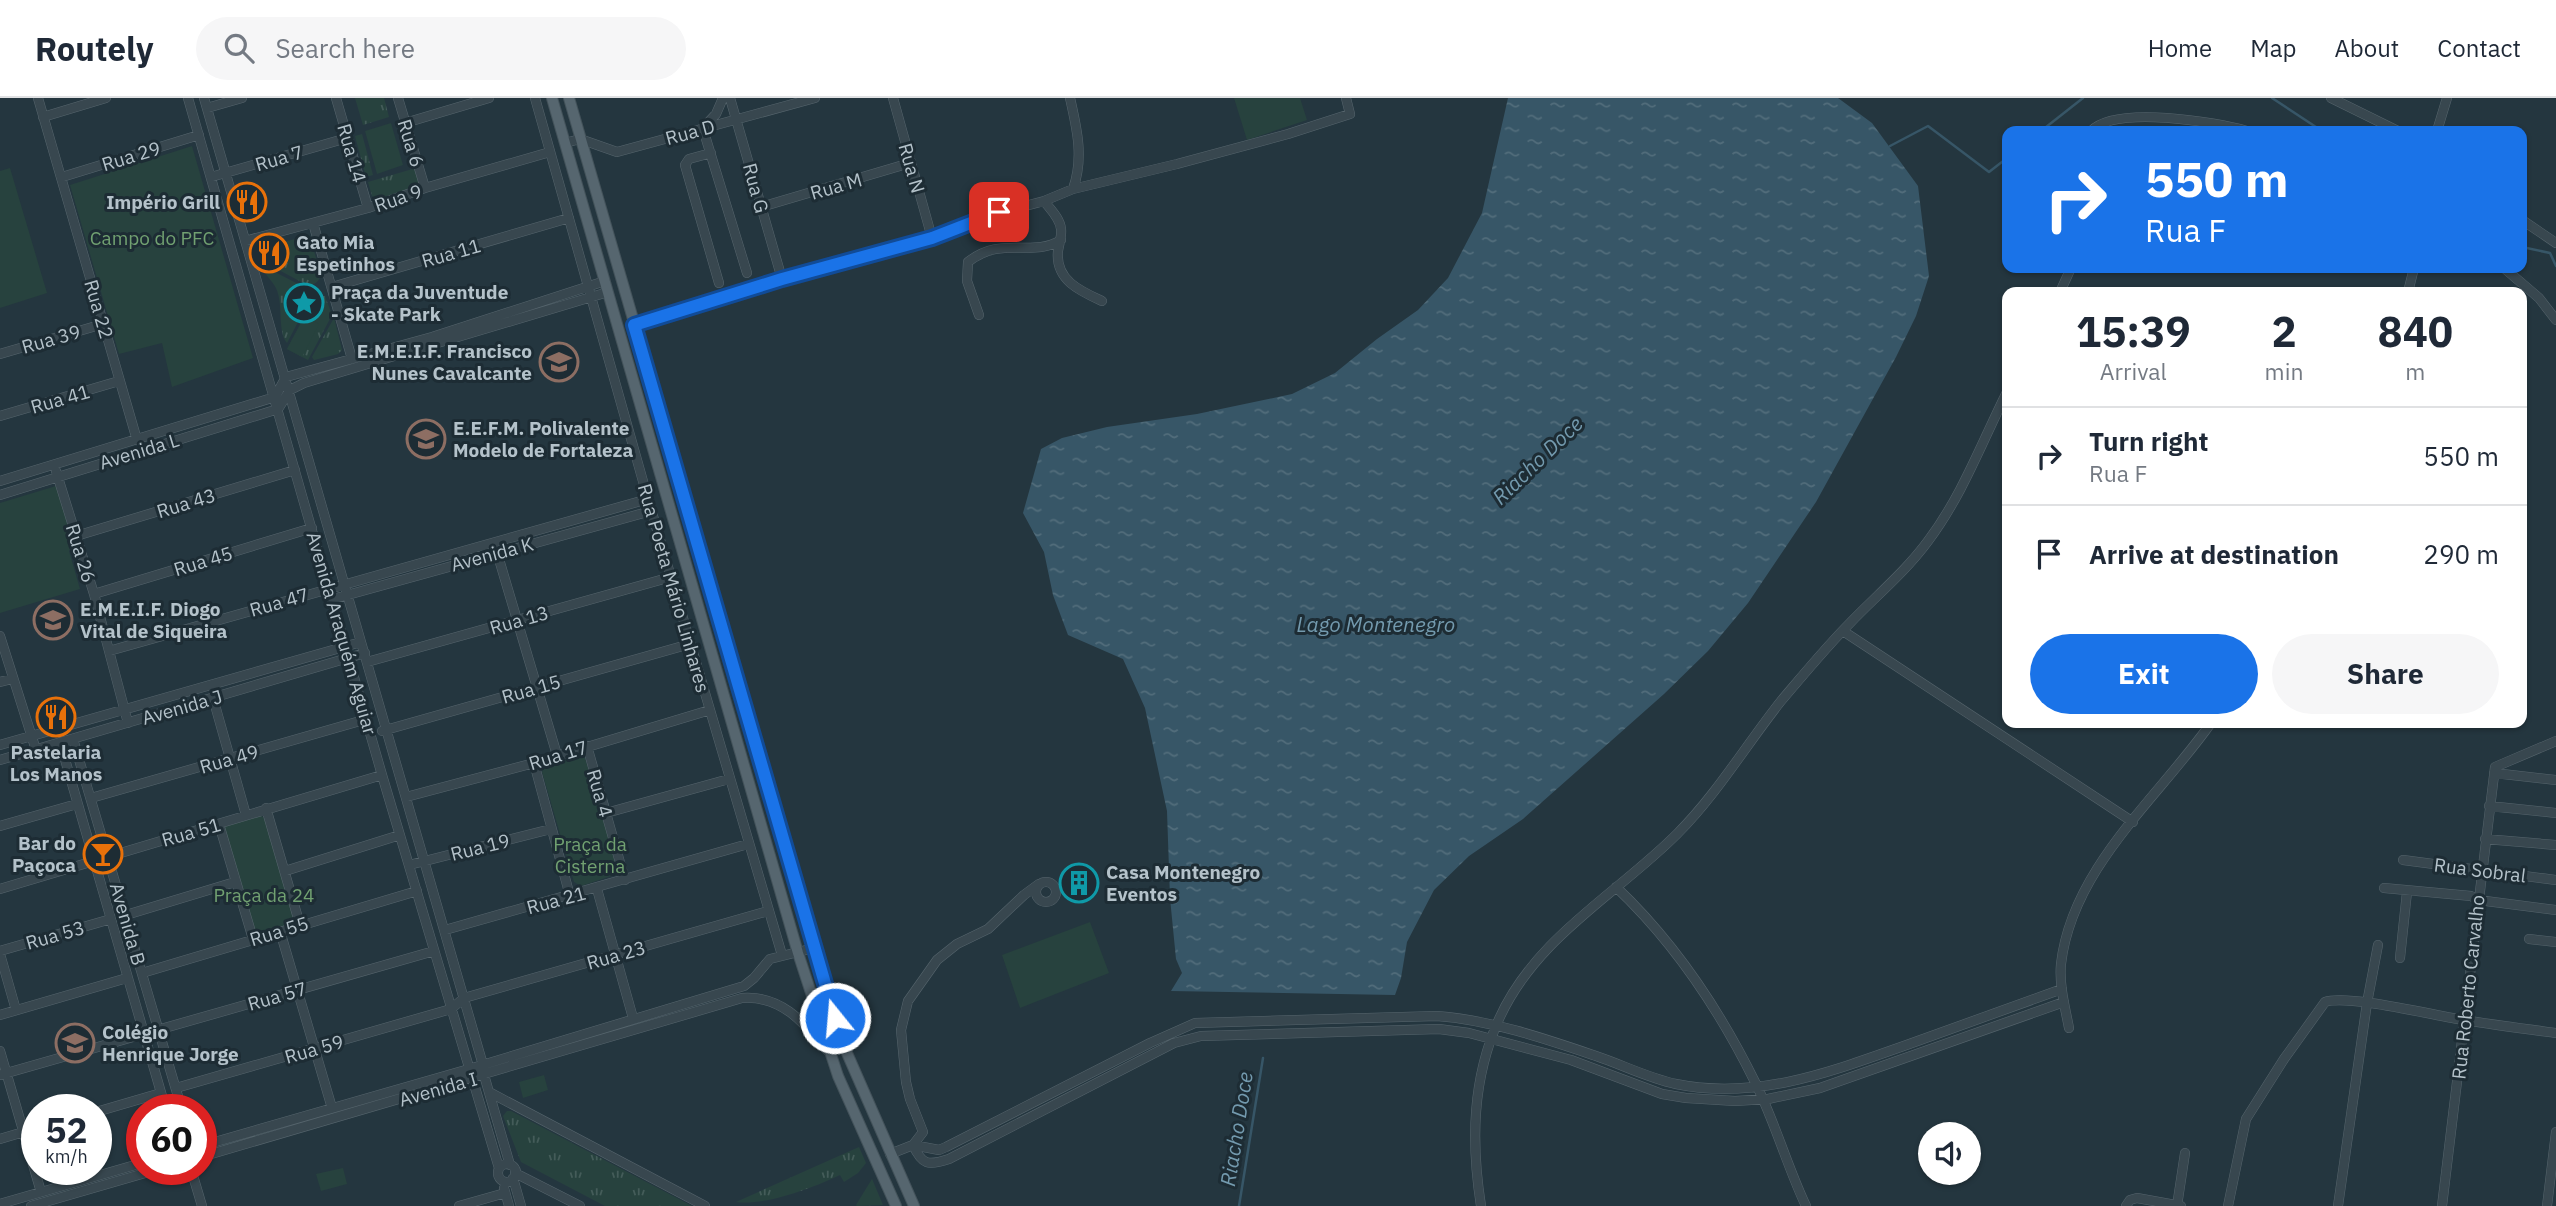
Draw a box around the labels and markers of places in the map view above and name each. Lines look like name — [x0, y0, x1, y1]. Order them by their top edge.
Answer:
restaurant icon: Império Grill — [226, 181, 268, 223]
pin — [969, 182, 1029, 242]
place label: Império Grill — [106, 190, 220, 214]
place label: Gato Mia Espetinhos — [296, 230, 395, 276]
restaurant icon: Gato Mia Espetinhos — [248, 232, 290, 274]
place label: Praça da Juventude - Skate Park — [331, 280, 508, 326]
place icon: Praça da Juventude - Skate Park — [283, 282, 325, 324]
place label: E.M.E.I.F. Francisco Nunes Cavalcante — [357, 339, 532, 385]
school or university icon: E.M.E.I.F. Francisco Nunes Cavalcante — [538, 341, 580, 383]
place label: E.E.F.M. Polivalente Modelo de Fortaleza — [453, 416, 633, 462]
school or university icon: E.E.F.M. Polivalente Modelo de Fortaleza — [405, 418, 447, 460]
place label: E.M.E.I.F. Diogo Vital de Siqueira — [80, 597, 228, 643]
school or university icon: E.M.E.I.F. Diogo Vital de Siqueira — [32, 599, 74, 641]
restaurant icon: Pastelaria Los Manos — [35, 696, 77, 738]
place label: Pastelaria Los Manos — [10, 740, 102, 786]
place label: Bar do Paçoca — [12, 831, 76, 877]
bar icon: Bar do Paçoca — [82, 833, 124, 875]
place label: Casa Montenegro Eventos — [1106, 860, 1261, 906]
building icon: Casa Montenegro Eventos — [1058, 862, 1100, 904]
place label: Colégio Henrique Jorge — [102, 1020, 239, 1066]
school or university icon: Colégio Henrique Jorge — [54, 1022, 96, 1064]

